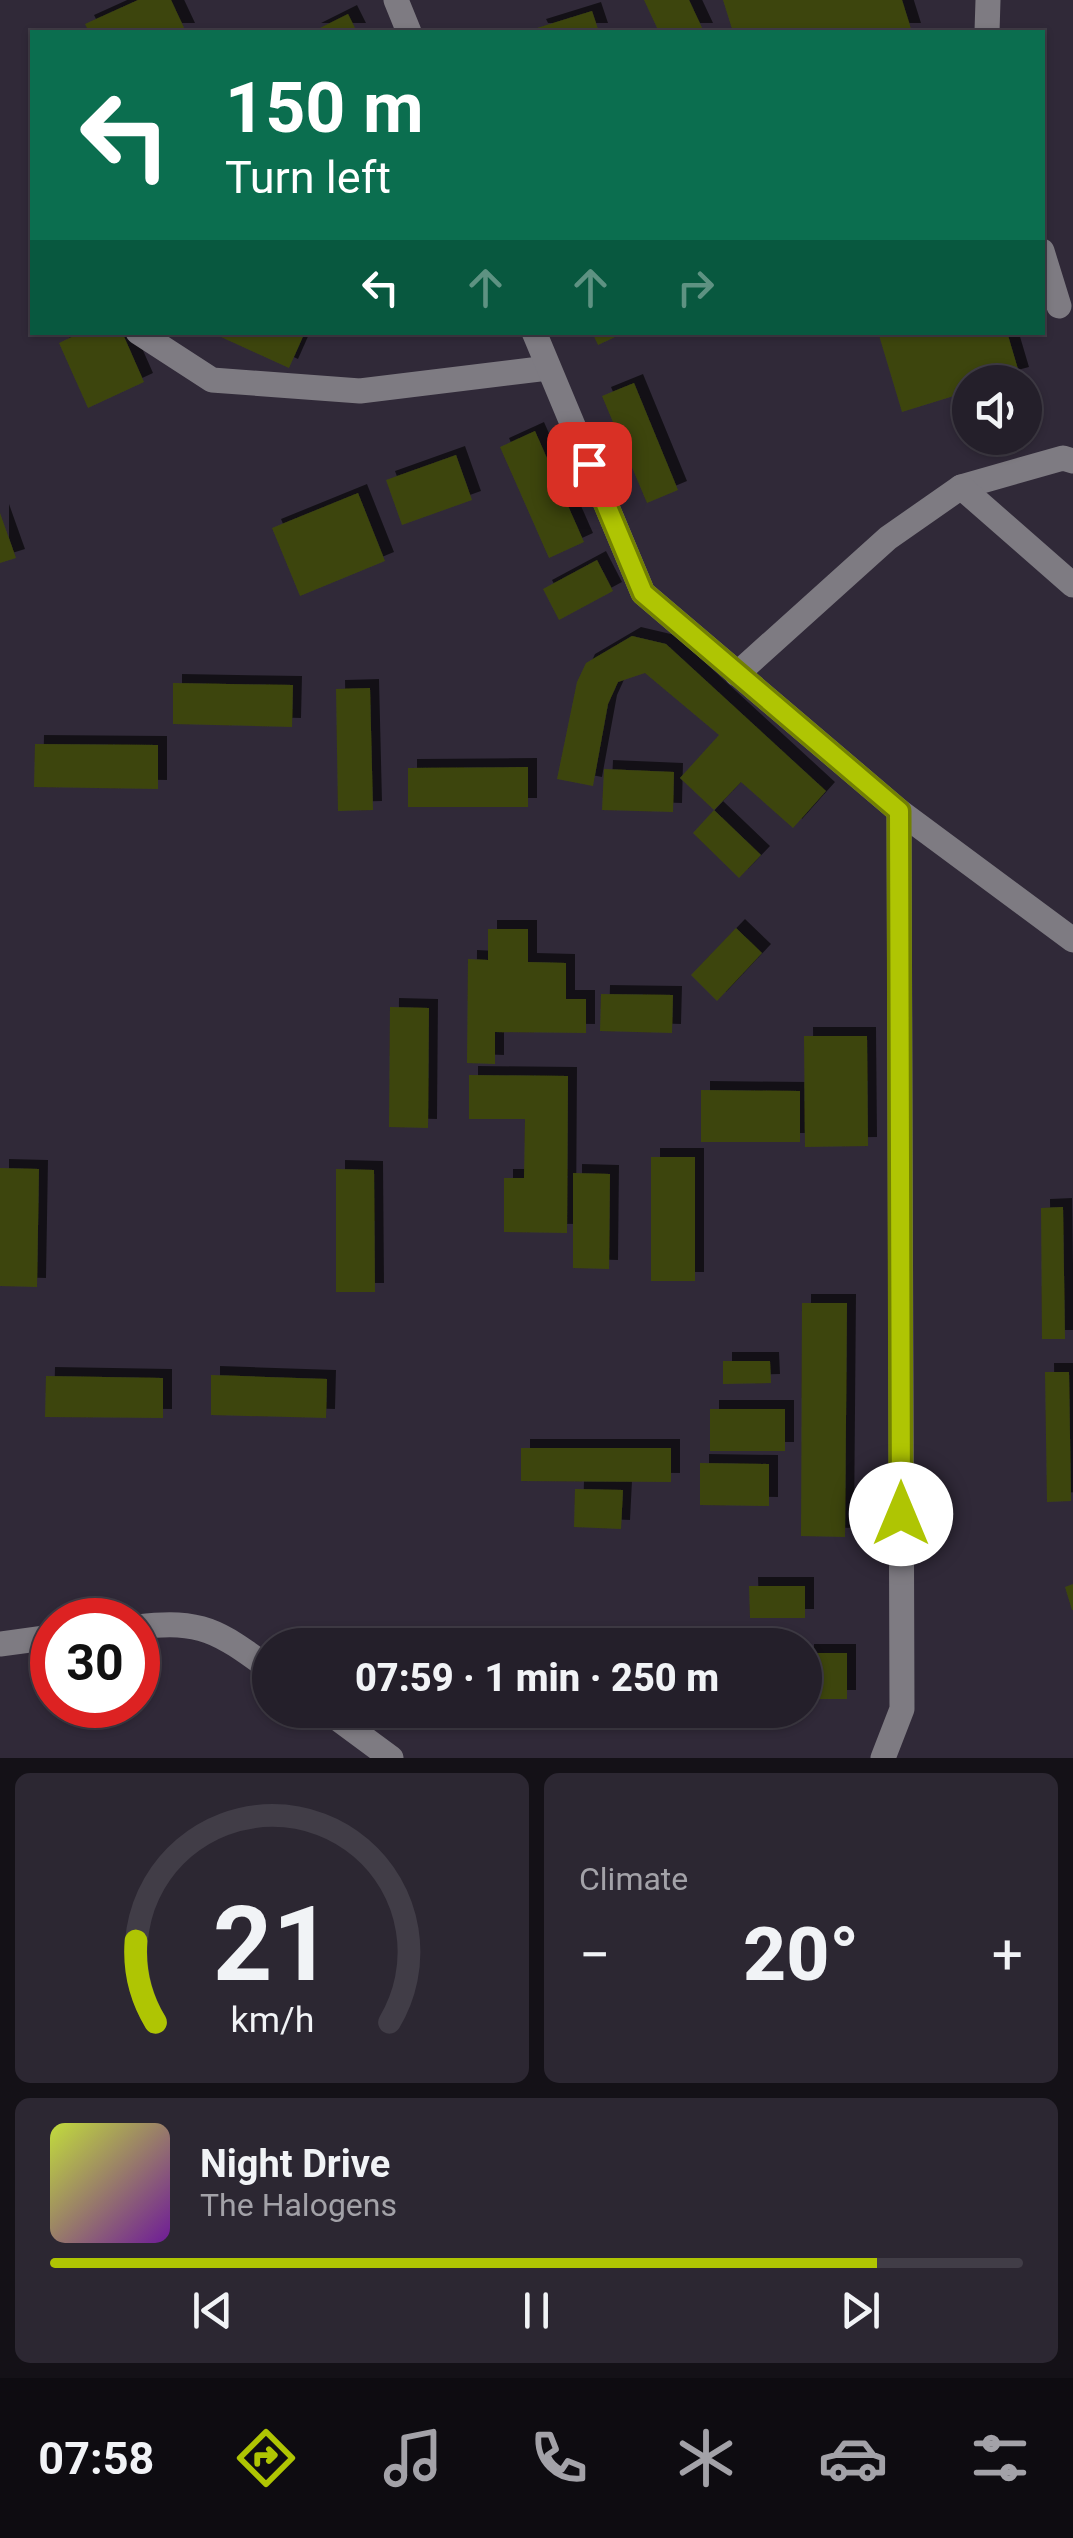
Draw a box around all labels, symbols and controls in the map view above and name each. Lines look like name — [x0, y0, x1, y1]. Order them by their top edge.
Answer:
text: 150 m — [225, 67, 424, 149]
icon: left — [60, 70, 190, 200]
text: Turn left — [225, 151, 391, 204]
icon: left — [353, 260, 408, 315]
icon: ahead — [458, 260, 513, 315]
icon: ahead — [563, 260, 618, 315]
icon: right — [668, 260, 723, 315]
map controls — [952, 365, 1042, 455]
button: sound — [952, 365, 1042, 455]
pin — [547, 422, 632, 507]
icon: arrive — [562, 437, 617, 492]
position arrow — [849, 1462, 953, 1566]
speed limit sign: 30 — [30, 1598, 160, 1728]
text: 07:59 · 1 min · 250 m — [355, 1656, 719, 1700]
text: Climate — [579, 1860, 688, 1898]
text: 21 — [212, 1884, 332, 2005]
text: 20° — [743, 1910, 859, 1998]
text: − — [579, 1923, 610, 1987]
text: + — [992, 1923, 1023, 1987]
text: km/h — [230, 1999, 314, 2041]
text: Night Drive — [200, 2142, 390, 2186]
text: The Halogens — [200, 2186, 397, 2224]
icon: previous — [185, 2283, 240, 2338]
icon: pause — [509, 2283, 564, 2338]
icon: next — [833, 2283, 888, 2338]
icon: directions — [231, 2423, 301, 2493]
icon: music — [378, 2423, 448, 2493]
icon: phone — [524, 2423, 594, 2493]
icon: climate — [671, 2423, 741, 2493]
icon: car — [818, 2423, 888, 2493]
icon: filters — [965, 2423, 1035, 2493]
text: 07:58 — [38, 2432, 154, 2485]

